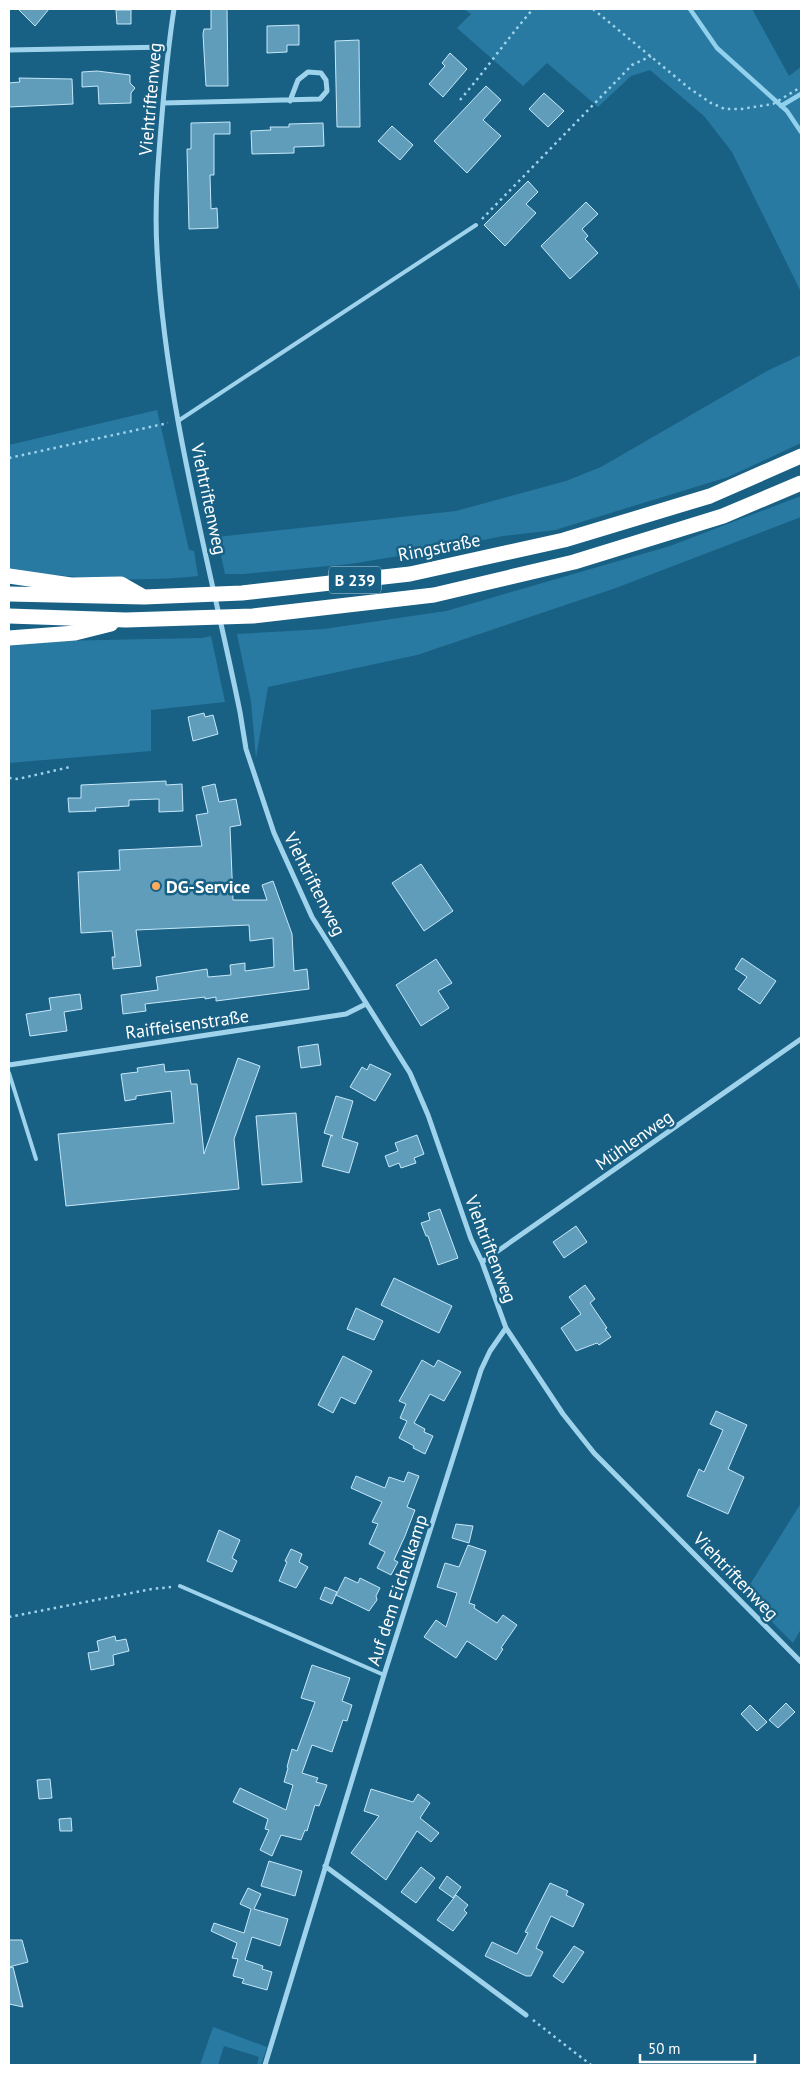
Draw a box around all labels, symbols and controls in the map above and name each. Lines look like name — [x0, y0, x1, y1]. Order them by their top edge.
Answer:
street label: Viehtriftenweg — [134, 42, 166, 157]
street label: Viehtriftenweg — [186, 440, 232, 557]
street label: Ringstraße — [396, 528, 482, 566]
road number: B 239 — [329, 566, 381, 594]
street label: Viehtriftenweg — [279, 828, 351, 940]
place label: DG-Service — [166, 875, 250, 898]
marker: DG-Service — [150, 880, 162, 892]
street label: Raiffeisenstraße — [124, 1004, 250, 1044]
street label: Mühlenweg — [591, 1105, 677, 1175]
street label: Viehtriftenweg — [460, 1191, 522, 1306]
street label: Auf dem Eichelkamp — [362, 1511, 432, 1669]
street label: Viehtriftenweg — [688, 1527, 784, 1625]
scale bar — [640, 2032, 755, 2064]
text: 50 m — [648, 2039, 681, 2058]

